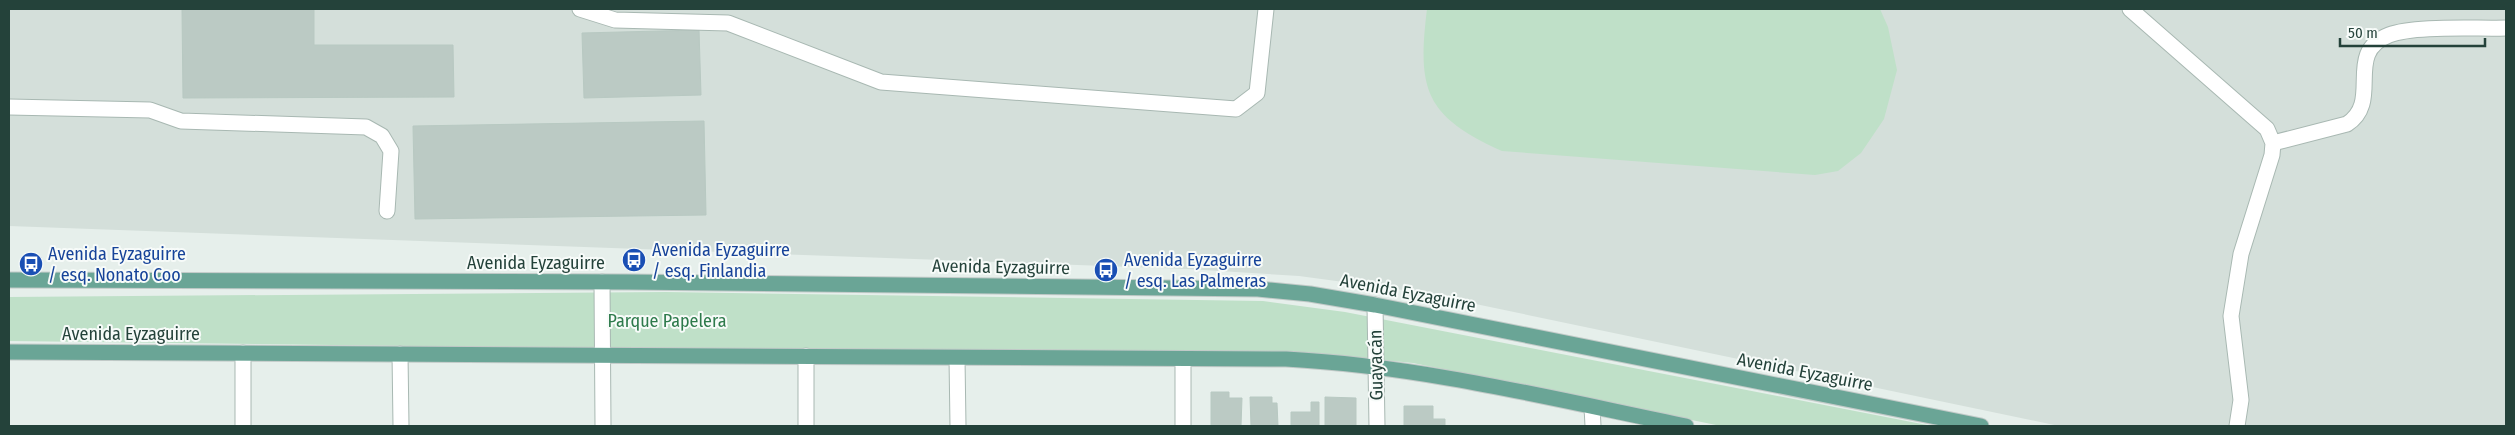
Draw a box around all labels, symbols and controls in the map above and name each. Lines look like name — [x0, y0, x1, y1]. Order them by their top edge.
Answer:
scale bar — [2340, 15, 2485, 47]
text: 50 m — [2348, 24, 2378, 42]
place label: Avenida Eyzaguirre / esq. Finlandia — [652, 239, 790, 282]
place label: Avenida Eyzaguirre / esq. Nonato Coo — [48, 243, 186, 286]
bus stop icon: Avenida Eyzaguirre / esq. Finlandia — [621, 247, 647, 273]
place label: Avenida Eyzaguirre / esq. Las Palmeras — [1124, 249, 1266, 292]
bus stop icon: Avenida Eyzaguirre / esq. Nonato Coo — [18, 251, 44, 277]
street label: Avenida Eyzaguirre — [467, 252, 605, 274]
street label: Avenida Eyzaguirre — [932, 255, 1070, 279]
bus stop icon: Avenida Eyzaguirre / esq. Las Palmeras — [1093, 257, 1119, 283]
street label: Avenida Eyzaguirre — [1338, 269, 1478, 317]
park label: Parque Papelera — [607, 310, 727, 332]
street label: Avenida Eyzaguirre — [62, 323, 200, 345]
street label: Guayacán — [1364, 329, 1388, 401]
street label: Avenida Eyzaguirre — [1735, 348, 1875, 396]

